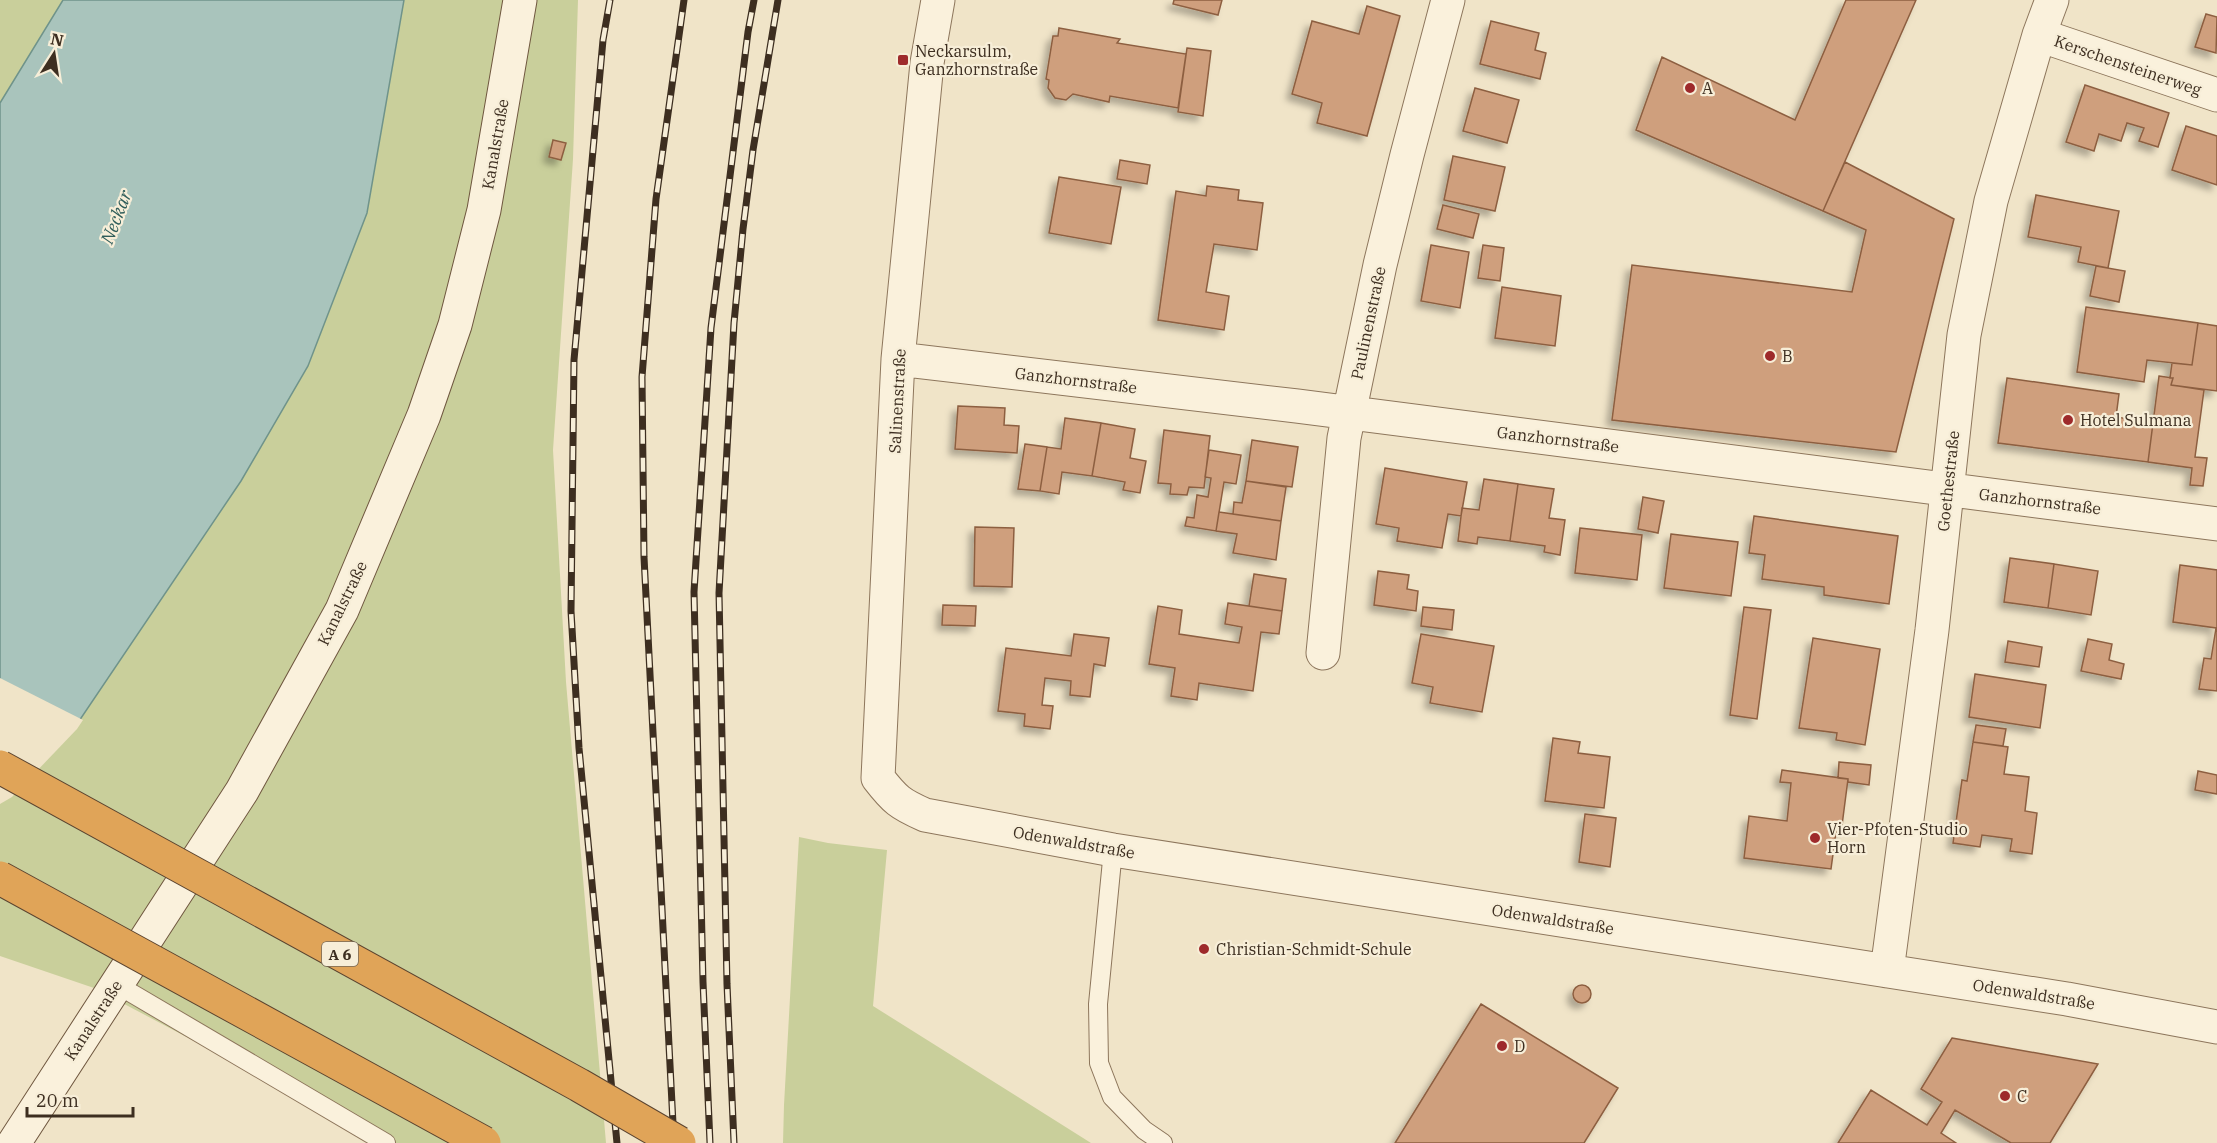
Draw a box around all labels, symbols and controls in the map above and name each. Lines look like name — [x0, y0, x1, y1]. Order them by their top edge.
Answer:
north arrow — [24, 24, 84, 84]
text: N — [49, 28, 65, 50]
street label: Kerschensteinerweg — [2052, 30, 2205, 100]
place label: Neckarsulm, Ganzhornstraße — [915, 41, 1038, 79]
marker: Neckarsulm, Ganzhornstraße — [896, 53, 910, 67]
place label: A — [1702, 78, 1713, 98]
marker: A — [1683, 81, 1697, 95]
street label: Kanalstraße — [477, 97, 513, 191]
water label: Neckar — [95, 186, 137, 248]
street label: Paulinenstraße — [1346, 265, 1390, 381]
place label: B — [1782, 346, 1793, 366]
street label: Salinenstraße — [884, 348, 910, 454]
marker: B — [1763, 349, 1777, 363]
street label: Ganzhornstraße — [1014, 363, 1138, 397]
place label: Hotel Sulmana — [2080, 410, 2192, 430]
marker: Hotel Sulmana — [2061, 413, 2075, 427]
street label: Ganzhornstraße — [1496, 422, 1620, 456]
street label: Goethestraße — [1933, 429, 1963, 533]
street label: Ganzhornstraße — [1978, 484, 2102, 518]
street label: Kanalstraße — [313, 557, 371, 649]
place label: Vier-Pfoten-Studio Horn — [1827, 819, 1968, 857]
street label: Odenwaldstraße — [1011, 821, 1137, 863]
marker: Vier-Pfoten-Studio Horn — [1808, 831, 1822, 845]
street label: Odenwaldstraße — [1490, 899, 1616, 939]
place label: Christian-Schmidt-Schule — [1216, 939, 1412, 959]
road number: A 6 — [322, 942, 358, 966]
marker: Christian-Schmidt-Schule — [1197, 942, 1211, 956]
street label: Odenwaldstraße — [1971, 974, 2097, 1014]
street label: Kanalstraße — [60, 976, 126, 1064]
place label: D — [1514, 1036, 1525, 1056]
marker: D — [1495, 1039, 1509, 1053]
scale bar — [27, 1080, 134, 1118]
place label: C — [2017, 1086, 2027, 1106]
text: 20 m — [36, 1089, 79, 1112]
marker: C — [1998, 1089, 2012, 1103]

